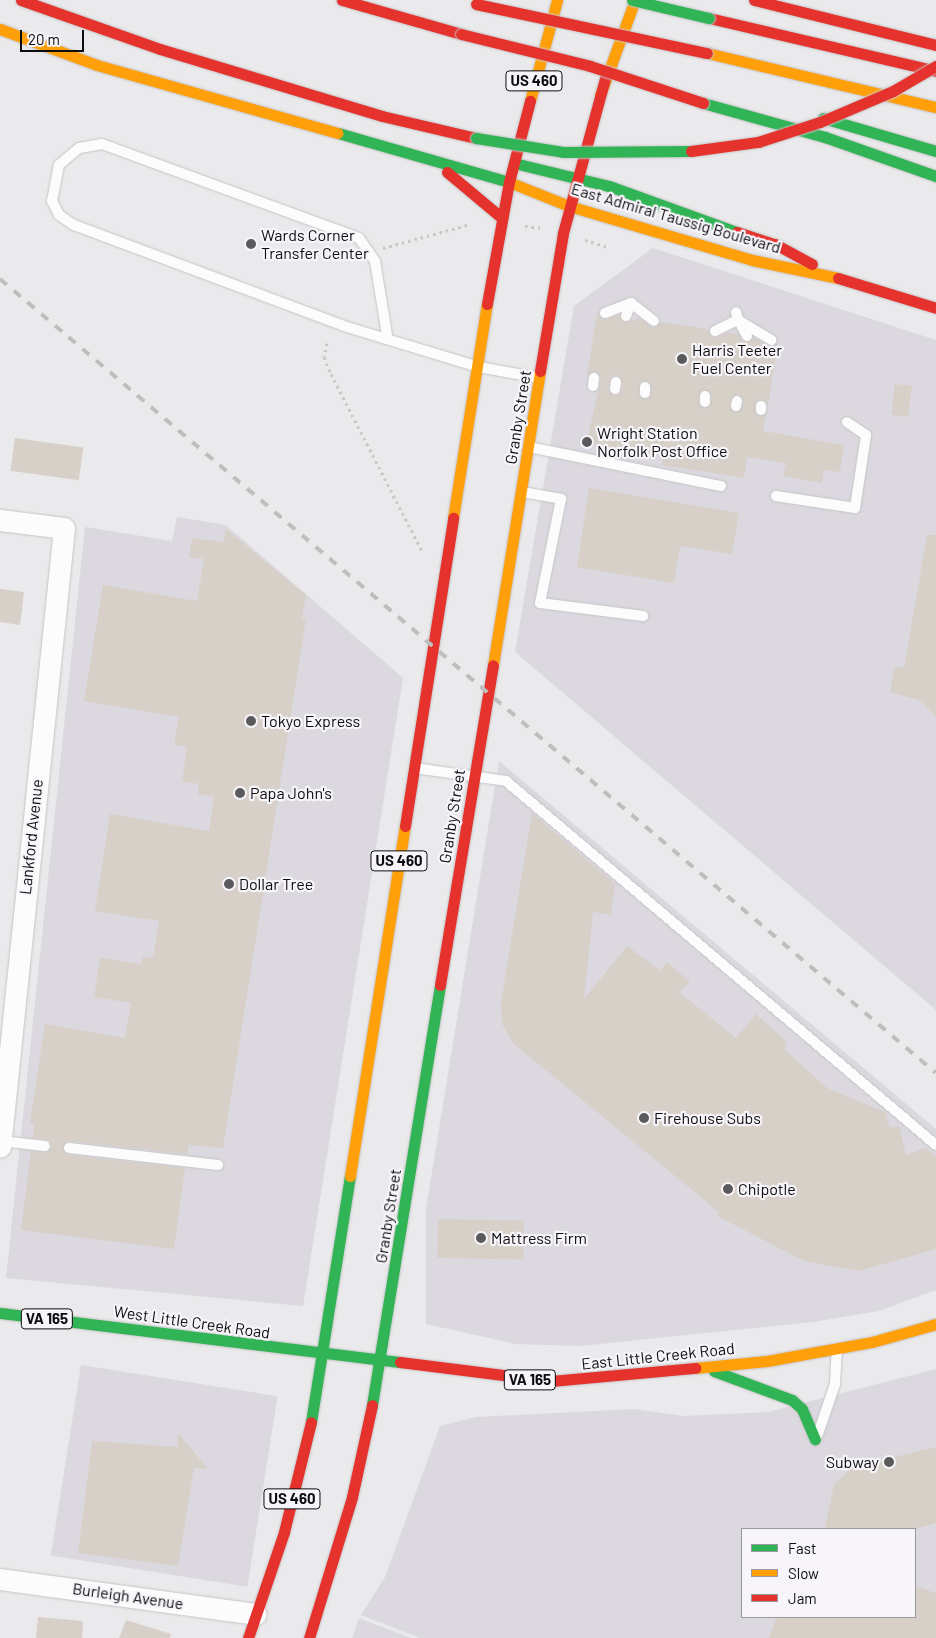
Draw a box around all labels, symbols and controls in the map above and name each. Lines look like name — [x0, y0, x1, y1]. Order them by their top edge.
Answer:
scale bar — [22, 20, 86, 52]
text: 20 m — [28, 30, 60, 48]
road number: US 460 — [505, 68, 563, 94]
street label: East Admiral Taussig Boulevard — [569, 179, 783, 257]
place label: Wards Corner Transfer Center — [261, 225, 369, 263]
marker: Wards Corner Transfer Center — [245, 238, 257, 250]
place label: Harris Teeter Fuel Center — [692, 340, 782, 378]
marker: Harris Teeter Fuel Center — [676, 353, 688, 365]
street label: Granby Street — [501, 368, 535, 466]
place label: Wright Station Norfolk Post Office — [597, 423, 728, 461]
marker: Wright Station Norfolk Post Office — [581, 436, 593, 448]
place label: Tokyo Express — [261, 711, 360, 731]
marker: Tokyo Express — [245, 715, 257, 727]
street label: Granby Street — [435, 767, 469, 865]
street label: Lankford Avenue — [15, 778, 47, 896]
place label: Papa John's — [250, 783, 332, 803]
marker: Papa John's — [234, 787, 246, 799]
road number: US 460 — [370, 848, 428, 874]
place label: Dollar Tree — [239, 874, 313, 894]
marker: Dollar Tree — [223, 878, 235, 890]
place label: Firehouse Subs — [654, 1108, 761, 1128]
marker: Firehouse Subs — [638, 1112, 650, 1124]
street label: Granby Street — [371, 1167, 405, 1265]
place label: Chipotle — [738, 1179, 796, 1199]
marker: Chipotle — [722, 1183, 734, 1195]
place label: Mattress Firm — [491, 1228, 587, 1248]
marker: Mattress Firm — [475, 1232, 487, 1244]
street label: West Little Creek Road — [113, 1302, 271, 1342]
road number: VA 165 — [21, 1306, 73, 1332]
street label: East Little Creek Road — [580, 1338, 736, 1374]
road number: VA 165 — [504, 1368, 556, 1392]
place label: Subway — [826, 1452, 879, 1472]
marker: Subway — [883, 1456, 895, 1468]
road number: US 460 — [263, 1486, 321, 1512]
legend — [741, 1528, 916, 1618]
text: Fast — [788, 1539, 816, 1557]
text: Slow — [788, 1564, 819, 1582]
street label: Burleigh Avenue — [71, 1579, 185, 1613]
text: Jam — [788, 1589, 817, 1607]

